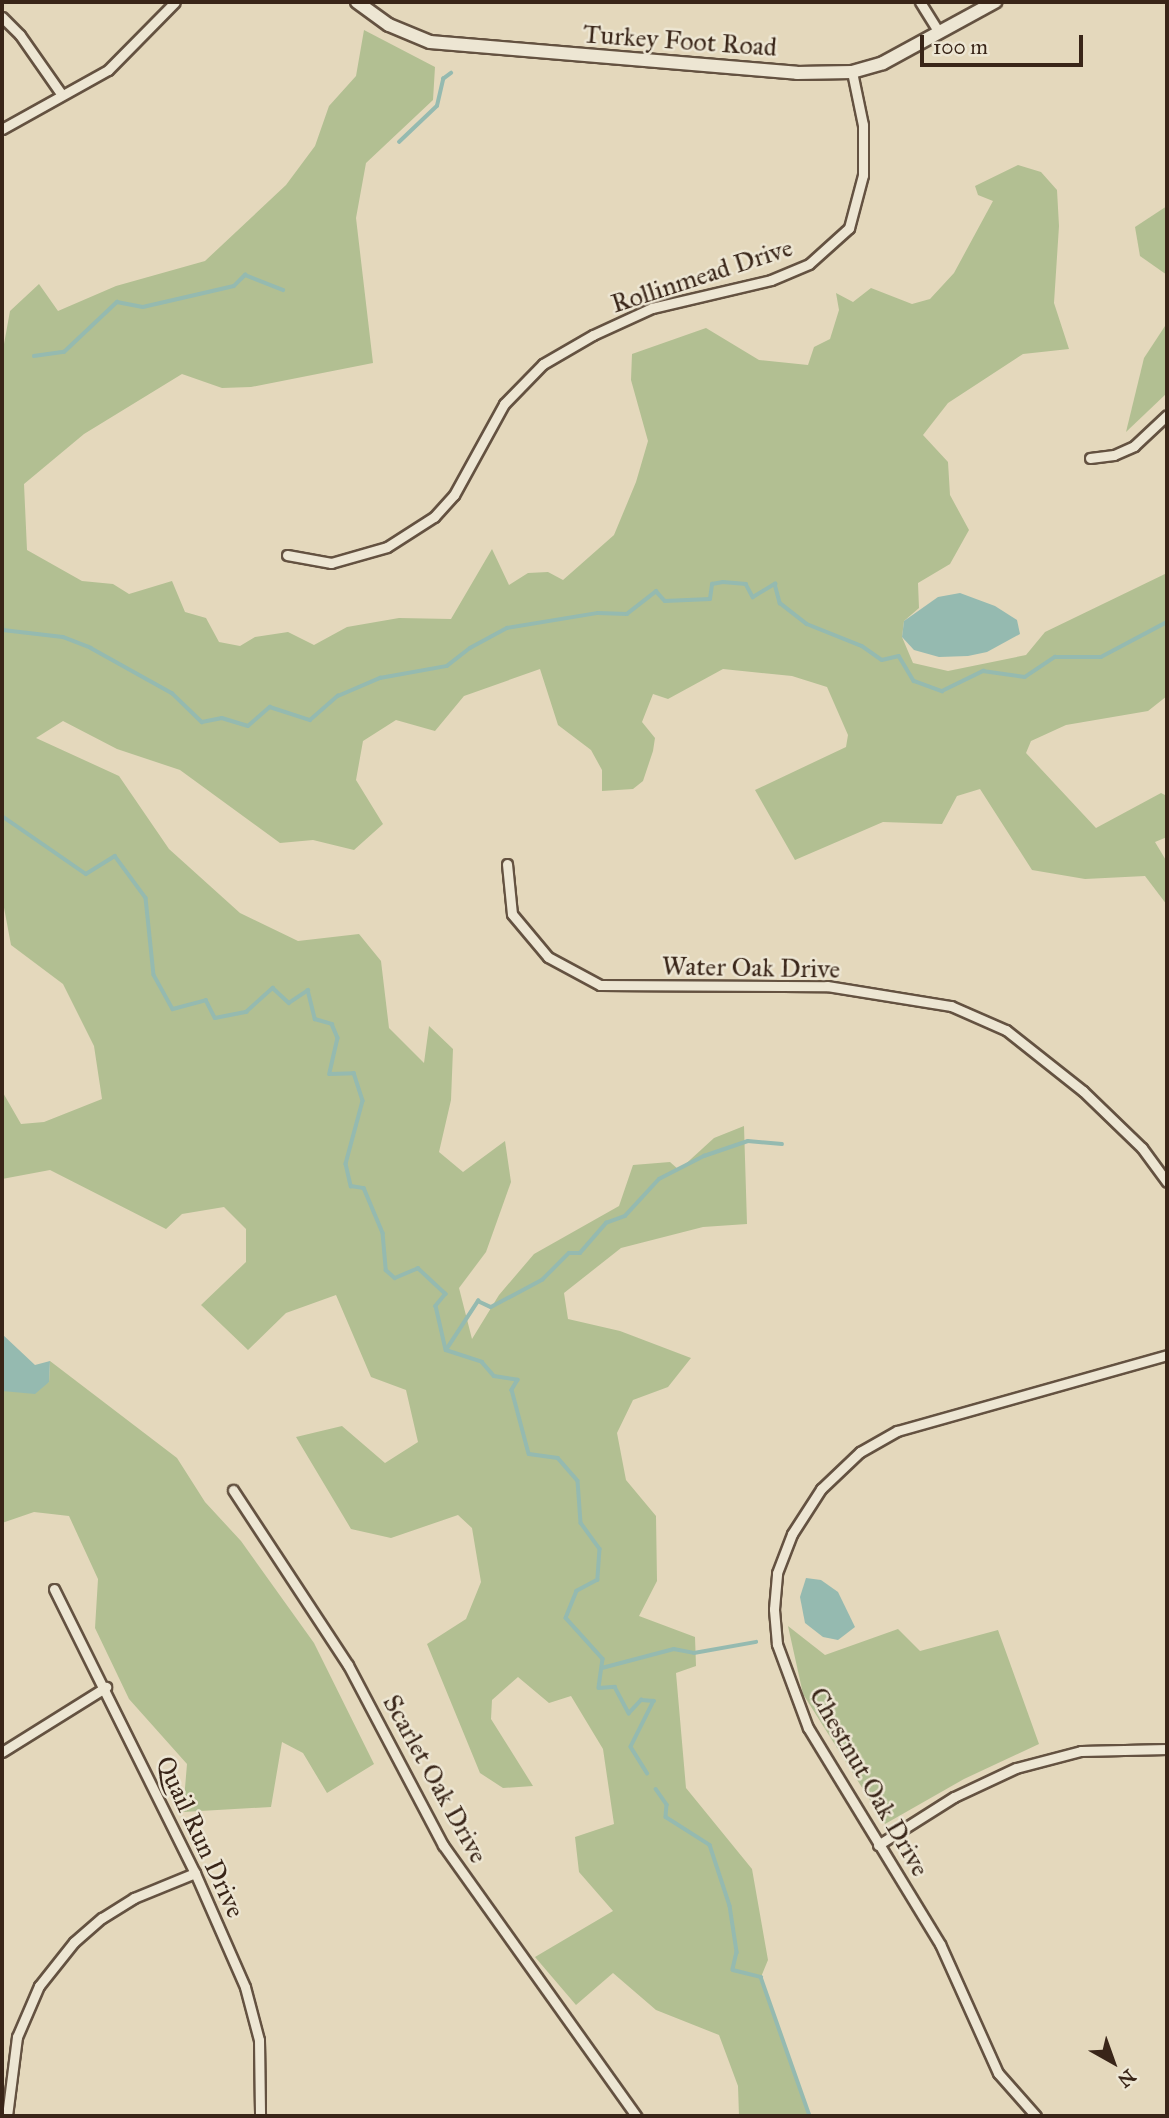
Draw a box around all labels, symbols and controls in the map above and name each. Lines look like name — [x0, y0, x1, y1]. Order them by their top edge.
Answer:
street label: Turkey Foot Road — [582, 19, 778, 63]
scale bar — [924, 21, 1087, 65]
text: 100 m — [933, 34, 988, 60]
street label: Rollinmead Drive — [607, 232, 797, 320]
street label: Water Oak Drive — [662, 951, 840, 985]
street label: Chestnut Oak Drive — [802, 1682, 936, 1882]
street label: Scarlet Oak Drive — [376, 1689, 494, 1869]
street label: Quail Run Drive — [149, 1751, 251, 1923]
north arrow — [1078, 2027, 1148, 2097]
text: N — [1113, 2064, 1140, 2092]

